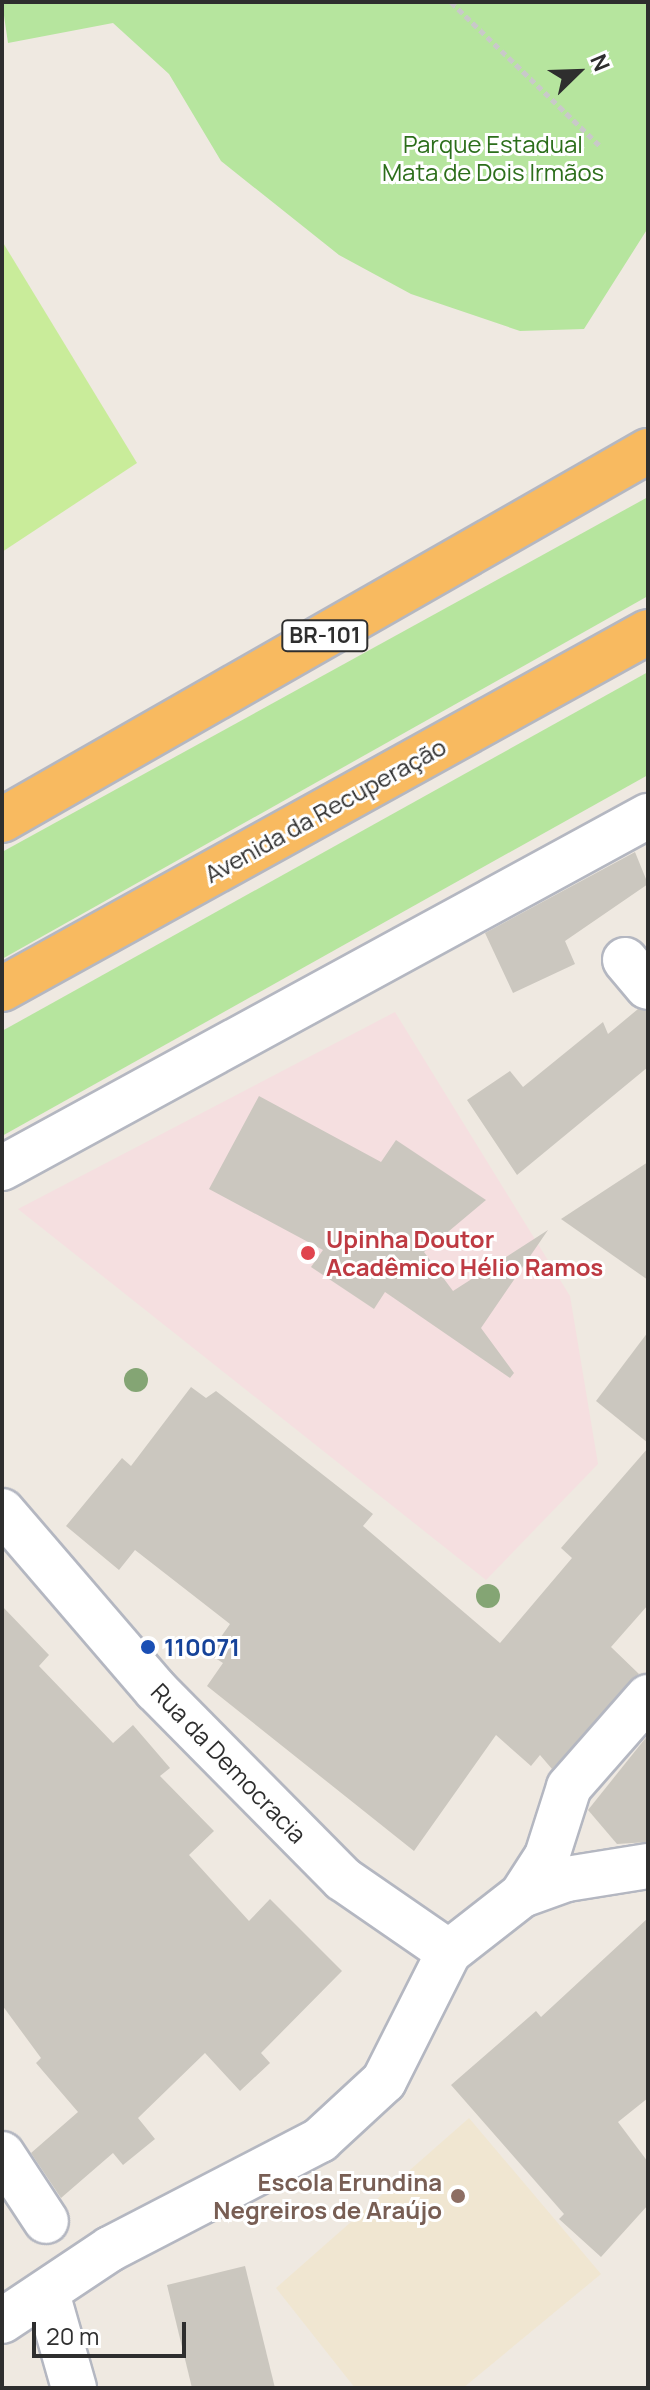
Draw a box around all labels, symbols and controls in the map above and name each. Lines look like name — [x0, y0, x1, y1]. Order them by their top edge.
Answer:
north arrow — [538, 32, 618, 112]
text: N — [583, 49, 617, 76]
park label: Parque Estadual Mata de Dois Irmãos — [382, 130, 604, 186]
road number: BR-101 — [281, 618, 369, 654]
street label: Avenida da Recuperação — [199, 732, 451, 888]
place label: Upinha Doutor Acadêmico Hélio Ramos — [326, 1225, 603, 1281]
marker: Upinha Doutor Acadêmico Hélio Ramos — [297, 1242, 319, 1264]
place label: 110071 — [164, 1633, 240, 1661]
marker: 110071 — [139, 1638, 157, 1656]
street label: Rua da Democracia — [145, 1677, 313, 1849]
place label: Escola Erundina Negreiros de Araújo — [213, 2168, 442, 2224]
marker: Escola Erundina Negreiros de Araújo — [449, 2187, 467, 2205]
scale bar — [36, 2306, 190, 2356]
text: 20 m — [46, 2319, 99, 2352]

